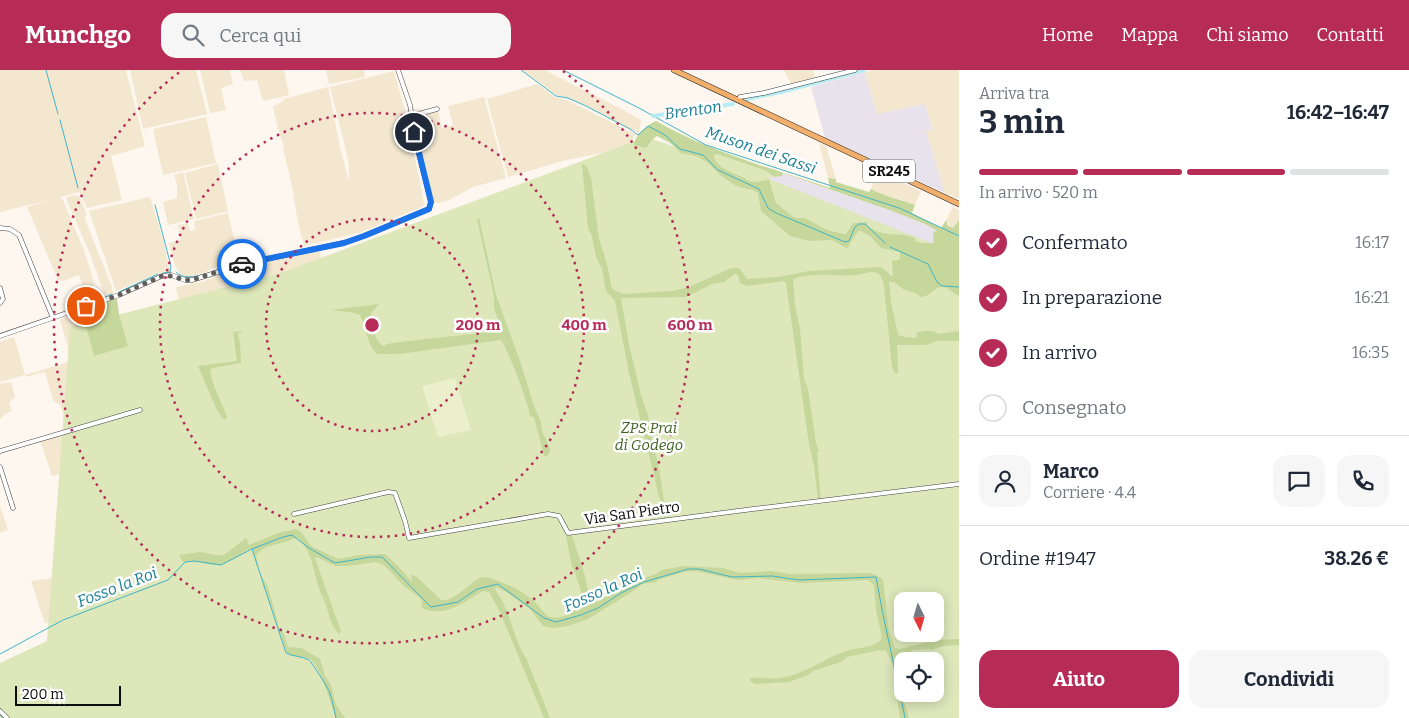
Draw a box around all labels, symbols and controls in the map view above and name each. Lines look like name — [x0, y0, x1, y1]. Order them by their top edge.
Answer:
search box — [161, 13, 511, 58]
text: Munchgo — [25, 21, 131, 49]
icon: search — [179, 21, 207, 49]
text: Cerca qui — [219, 24, 301, 47]
text: Home — [1042, 24, 1093, 46]
text: Mappa — [1121, 24, 1178, 46]
text: Chi siamo — [1206, 24, 1289, 46]
text: Contatti — [1317, 24, 1384, 46]
text: Arriva tra — [979, 84, 1049, 103]
water label: Brenton — [663, 97, 723, 123]
text: 16:42–16:47 — [1287, 101, 1389, 124]
text: 3 min — [979, 103, 1065, 141]
pin — [393, 111, 435, 153]
icon: home — [400, 118, 428, 146]
water label: Muson dei Sassi — [703, 122, 819, 178]
road number: SR245 — [863, 160, 915, 182]
text: In arrivo · 520 m — [979, 183, 1098, 202]
icon: check — [979, 229, 1007, 257]
text: Confermato — [1022, 231, 1128, 254]
text: 16:17 — [1355, 233, 1389, 252]
courier — [217, 239, 267, 289]
icon: car — [228, 250, 256, 278]
icon: check — [979, 284, 1007, 312]
pin — [65, 285, 107, 327]
text: In preparazione — [1022, 286, 1162, 309]
text: 16:21 — [1355, 288, 1389, 307]
icon: bag — [72, 292, 100, 320]
centre of rings — [363, 316, 381, 334]
text: 200 m — [456, 316, 501, 334]
text: 400 m — [561, 316, 607, 334]
text: 600 m — [668, 316, 713, 334]
icon: check — [979, 339, 1007, 367]
text: In arrivo — [1022, 341, 1097, 364]
text: 16:35 — [1352, 343, 1389, 362]
text: Consegnato — [1022, 396, 1127, 419]
park label: ZPS Prai di Godego — [615, 419, 683, 454]
button: person — [979, 455, 1031, 507]
button: chat — [1273, 455, 1325, 507]
button: phone — [1337, 455, 1389, 507]
text: Marco — [1043, 460, 1099, 483]
text: Corriere · 4.4 — [1043, 483, 1136, 502]
street label: Via San Pietro — [583, 497, 681, 529]
text: Ordine #1947 — [979, 547, 1096, 570]
text: 38.26 € — [1324, 547, 1389, 570]
water label: Fosso la Roi — [74, 563, 160, 611]
water label: Fosso la Roi — [561, 564, 646, 616]
north arrow — [894, 592, 944, 642]
map controls — [894, 592, 944, 702]
button: Aiuto — [979, 650, 1179, 708]
button: Condividi — [1189, 650, 1389, 708]
button: locate — [894, 652, 944, 702]
scale bar — [15, 683, 121, 706]
text: 200 m — [22, 686, 64, 703]

